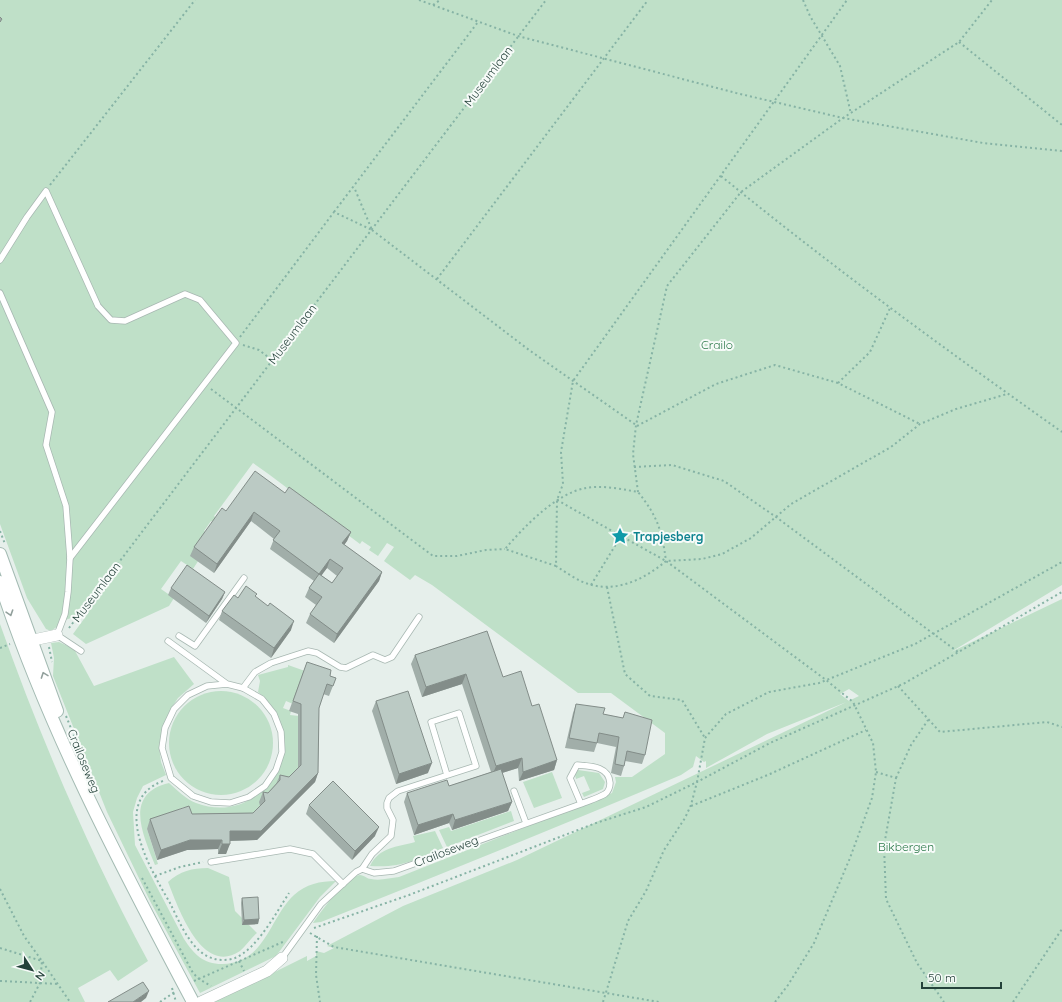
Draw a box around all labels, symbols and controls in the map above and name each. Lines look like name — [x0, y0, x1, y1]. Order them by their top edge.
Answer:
street label: Museumlaan — [461, 43, 515, 109]
street label: Museumlaan — [265, 301, 319, 367]
park label: Crailo — [701, 337, 733, 352]
place icon: Trapjesberg — [610, 526, 630, 546]
place label: Trapjesberg — [633, 529, 703, 544]
street label: Museumlaan — [69, 559, 123, 625]
one-way arrow — [5, 609, 14, 616]
one-way arrow — [41, 672, 49, 679]
street label: Crailoseweg — [64, 727, 104, 795]
street label: Crailoseweg — [412, 832, 480, 870]
park label: Bikbergen — [878, 839, 934, 854]
north arrow — [12, 950, 52, 990]
scale bar — [922, 964, 1001, 990]
text: N — [32, 968, 48, 983]
text: 50 m — [928, 970, 956, 985]

